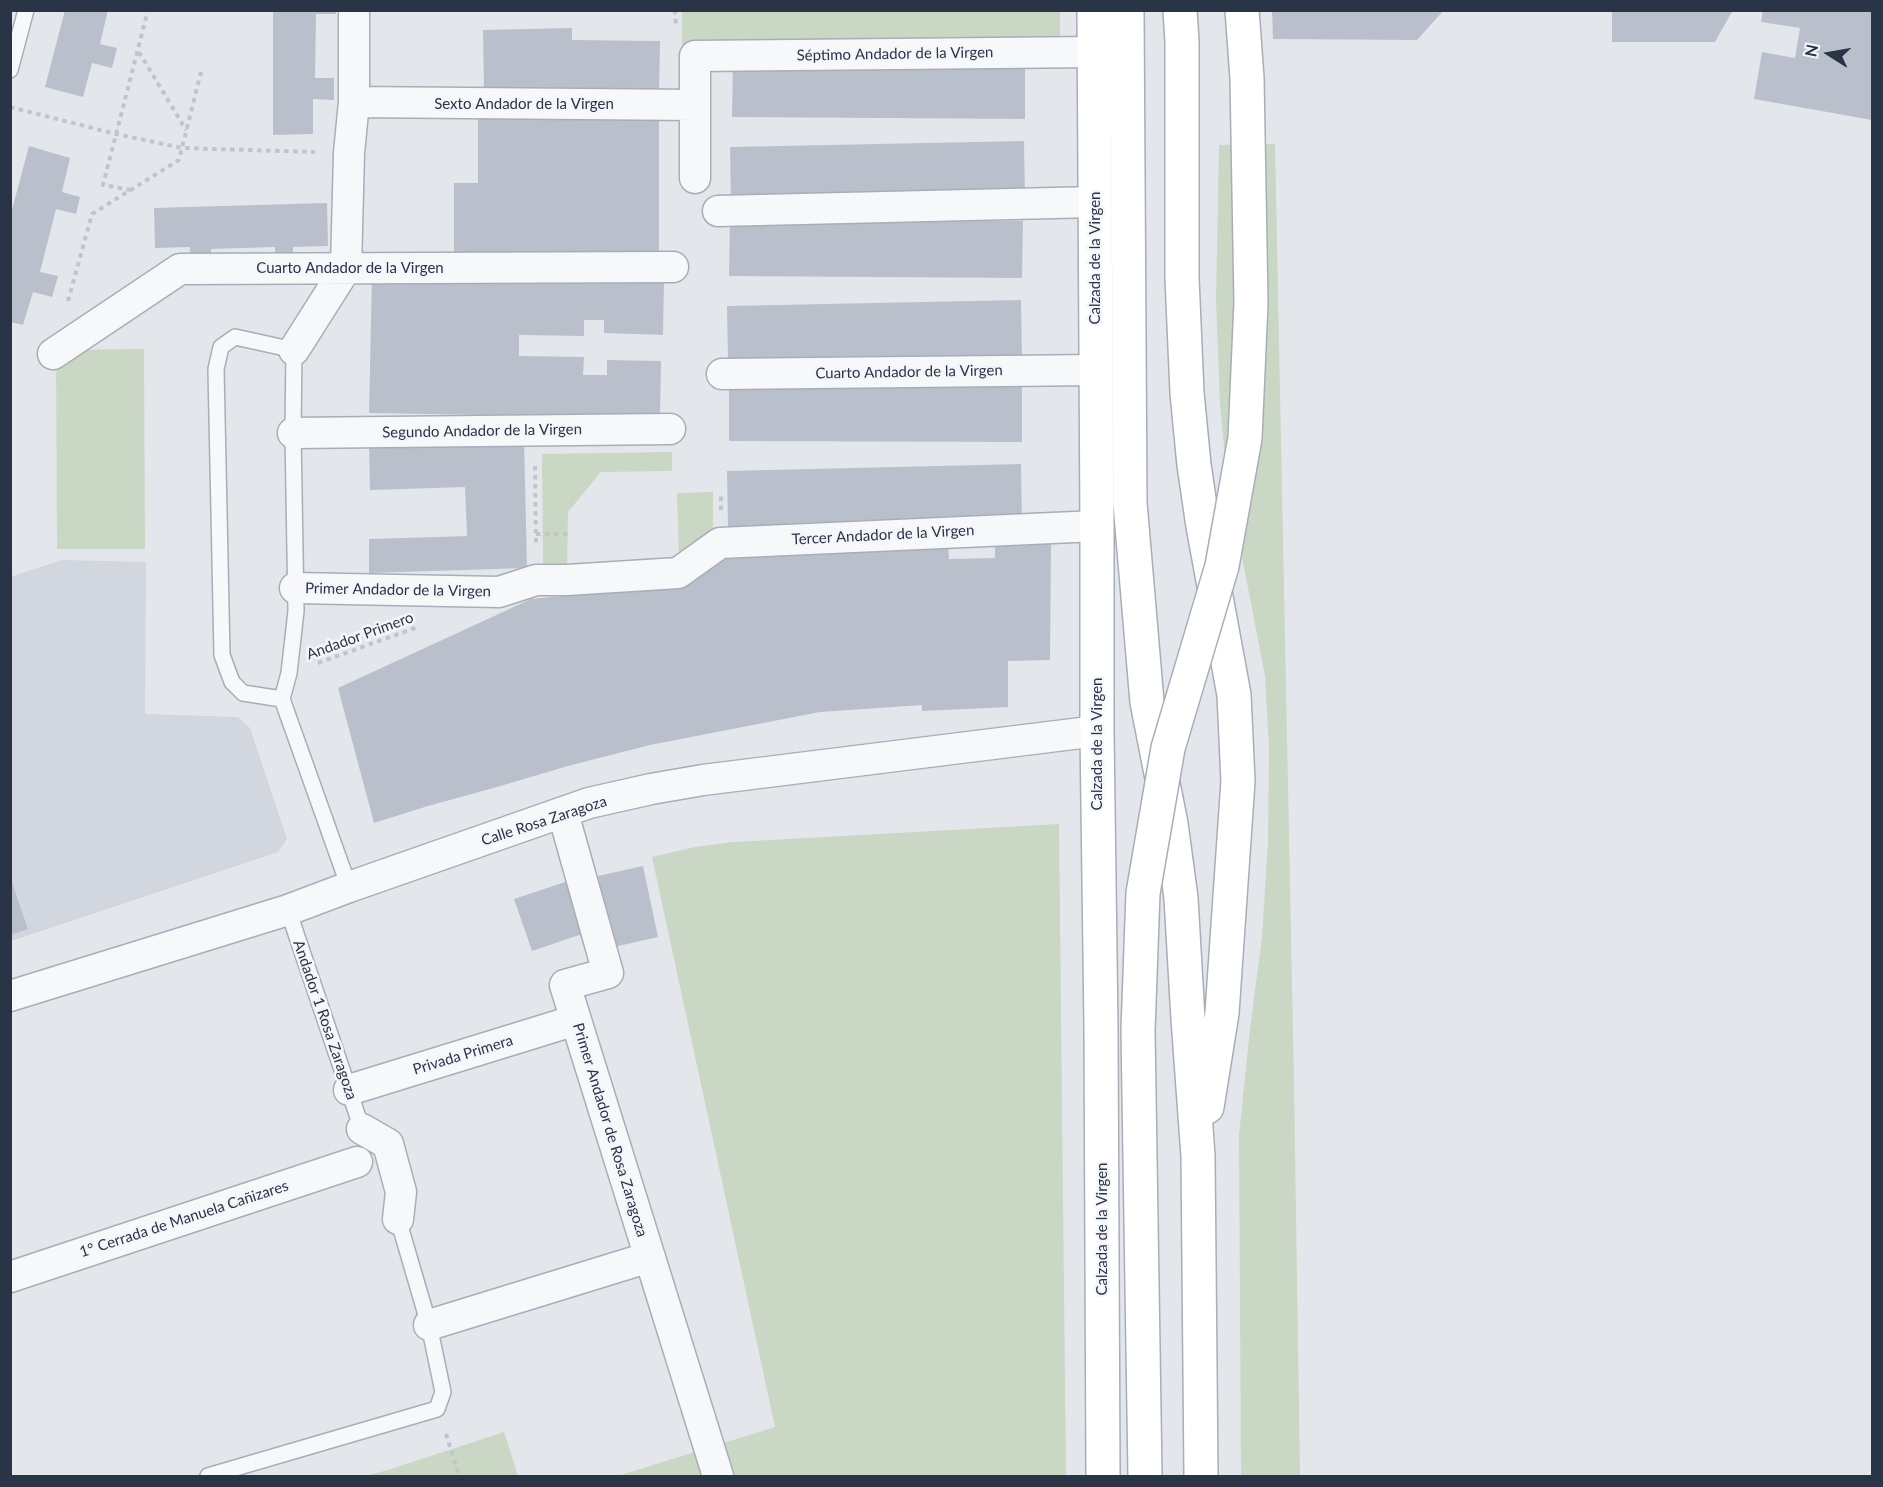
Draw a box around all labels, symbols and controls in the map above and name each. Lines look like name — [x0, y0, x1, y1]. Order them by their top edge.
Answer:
north arrow — [1799, 24, 1859, 84]
street label: Séptimo Andador de la Virgen — [796, 43, 994, 65]
text: N — [1800, 43, 1821, 58]
street label: Sexto Andador de la Virgen — [434, 95, 614, 113]
street label: Calzada de la Virgen — [1086, 192, 1104, 324]
street label: Cuarto Andador de la Virgen — [256, 259, 444, 277]
street label: Cuarto Andador de la Virgen — [815, 361, 1003, 383]
street label: Segundo Andador de la Virgen — [382, 420, 582, 442]
street label: Tercer Andador de la Virgen — [791, 521, 975, 549]
street label: Primer Andador de la Virgen — [305, 579, 491, 601]
street label: Andador Primero — [304, 608, 416, 664]
street label: Calzada de la Virgen — [1088, 678, 1106, 810]
street label: Calle Rosa Zaragoza — [479, 792, 609, 850]
street label: Andador 1 Rosa Zaragoza — [289, 938, 361, 1102]
street label: Primer Andador de Rosa Zaragoza — [569, 1021, 651, 1239]
street label: Privada Primera — [411, 1031, 515, 1079]
street label: Calzada de la Virgen — [1093, 1163, 1111, 1295]
street label: 1° Cerrada de Manuela Cañizares — [77, 1177, 291, 1261]

